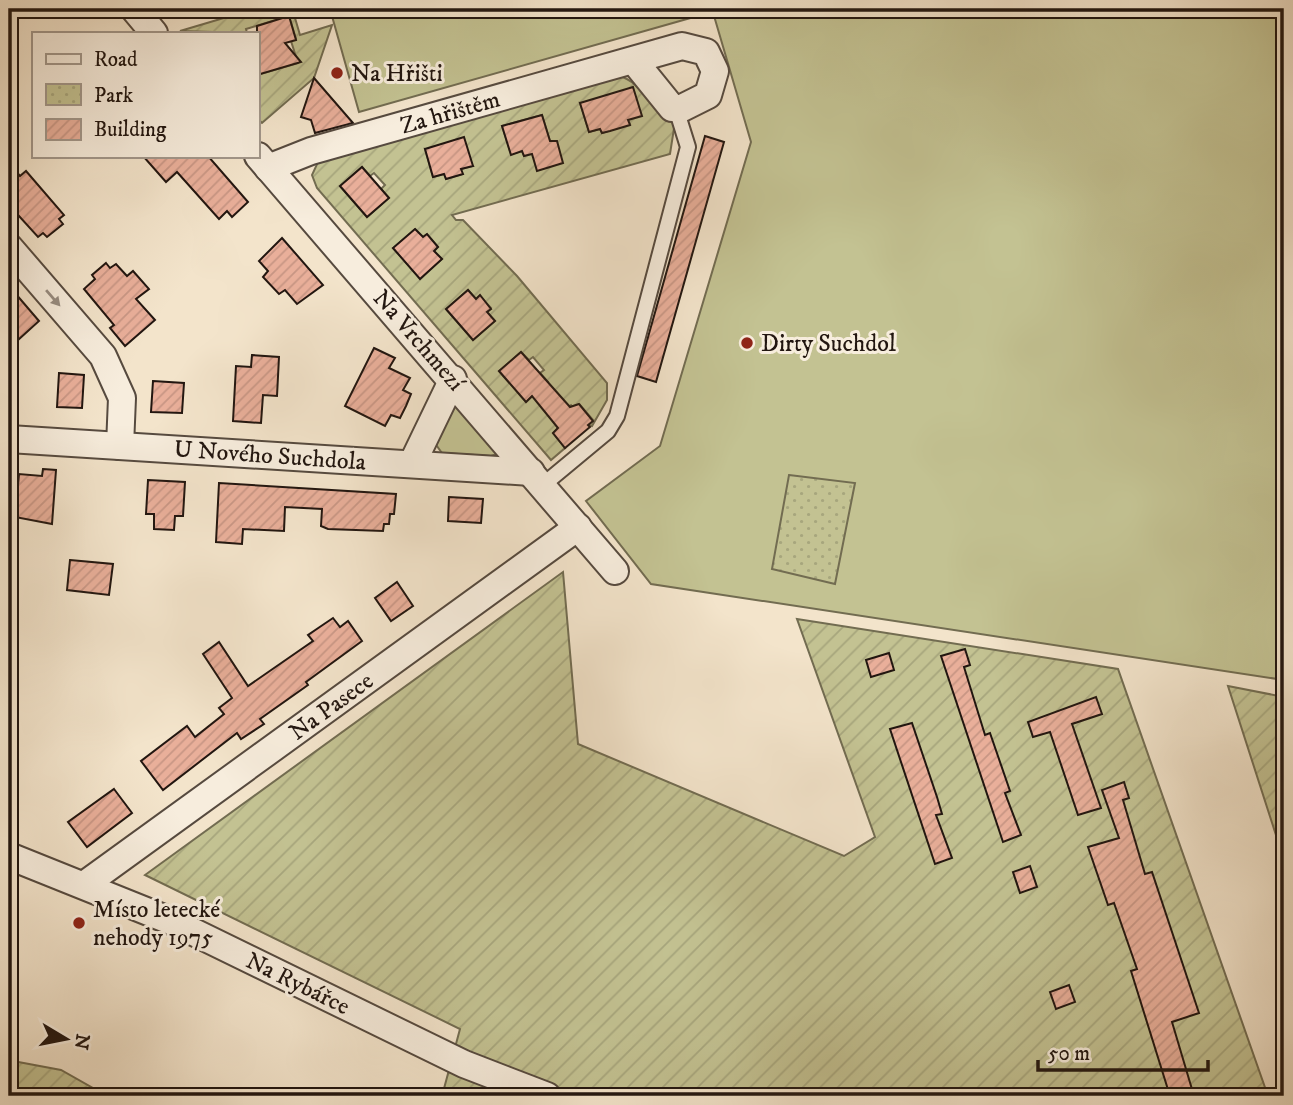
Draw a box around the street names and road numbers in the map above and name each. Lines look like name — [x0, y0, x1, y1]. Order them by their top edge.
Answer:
street label: Za hřištěm — [397, 84, 504, 141]
street label: Na Vrchmezí — [366, 284, 472, 399]
street label: U Nového Suchdola — [173, 434, 368, 478]
street label: Na Pasece — [284, 666, 380, 747]
street label: Na Rybářce — [241, 946, 355, 1022]

